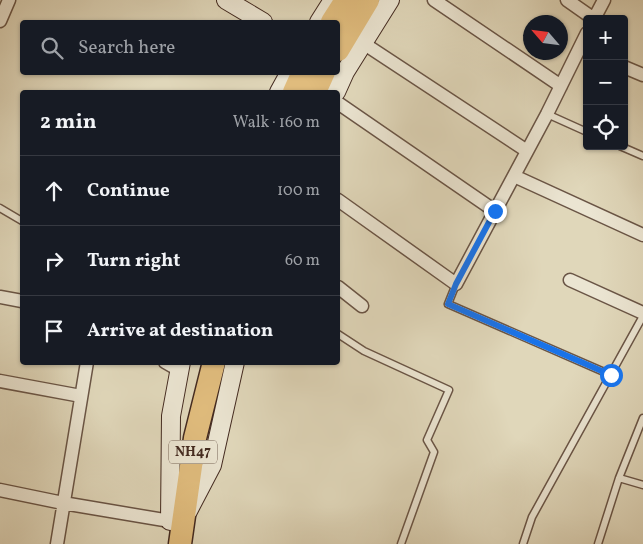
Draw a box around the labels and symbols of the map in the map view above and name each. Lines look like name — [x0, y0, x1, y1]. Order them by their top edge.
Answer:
north arrow — [523, 15, 568, 60]
route end — [484, 200, 507, 223]
route start — [600, 364, 623, 387]
road number: NH47 — [169, 441, 217, 464]

